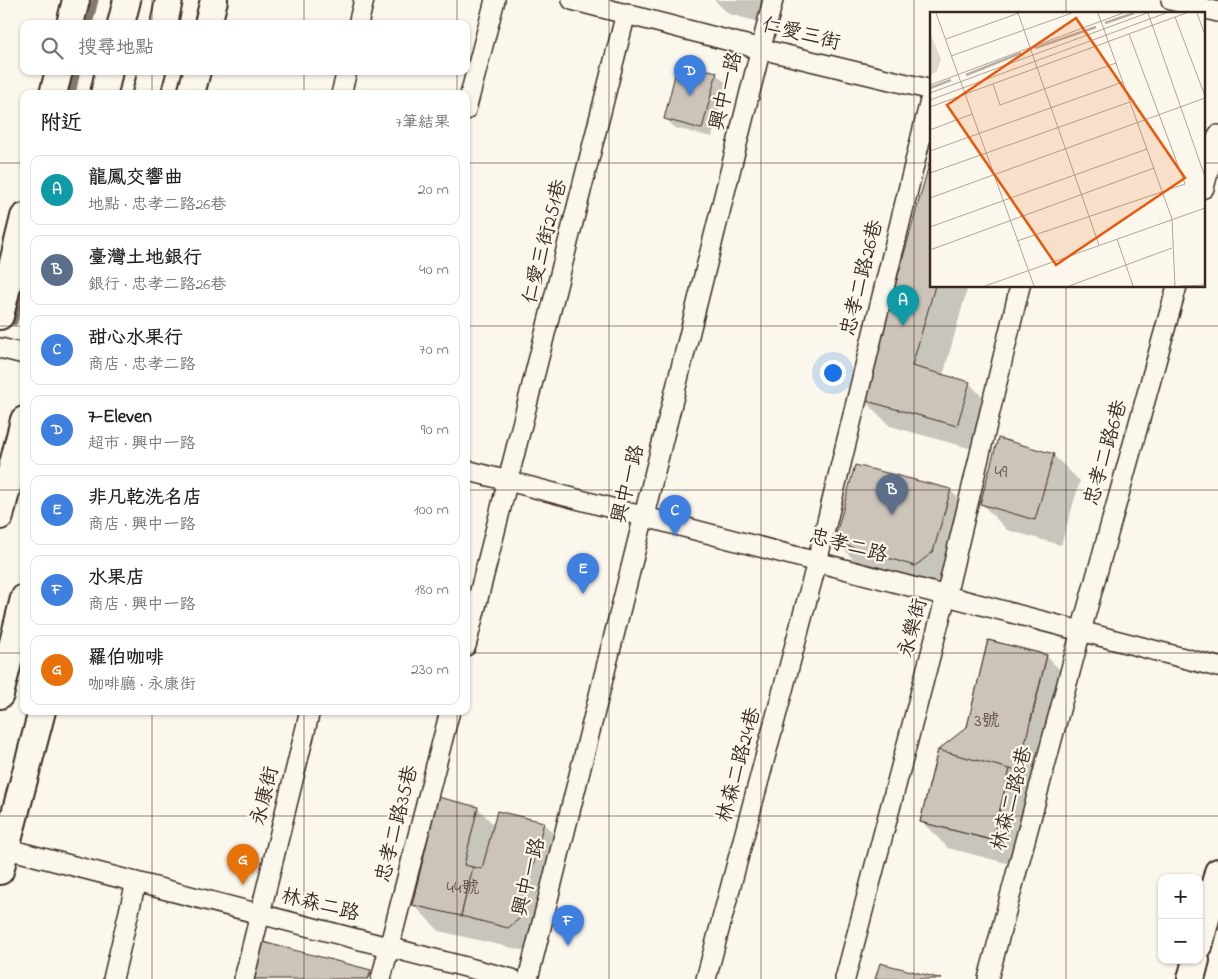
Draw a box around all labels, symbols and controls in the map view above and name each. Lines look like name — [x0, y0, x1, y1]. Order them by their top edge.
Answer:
street label: 仁愛三街 — [759, 11, 843, 59]
inset map — [930, 12, 1206, 288]
search box — [20, 20, 470, 75]
icon: search — [38, 34, 66, 62]
text: 搜尋地點 — [78, 35, 154, 62]
street label: 興中一路 — [703, 48, 751, 133]
pin: D — [674, 55, 706, 96]
text: 附近 — [40, 109, 82, 139]
text: 7筆結果 — [395, 111, 450, 135]
text: 龍鳳交響曲 — [88, 165, 183, 192]
street label: 仁愛三街251巷 — [516, 176, 576, 307]
text: A — [52, 178, 62, 202]
text: 20 m — [418, 178, 449, 202]
text: 地點 · 忠孝二路26巷 — [88, 193, 226, 217]
street label: 忠孝二路26巷 — [835, 216, 892, 339]
text: 臺灣土地銀行 — [88, 245, 202, 272]
text: B — [52, 258, 62, 282]
text: 40 m — [419, 258, 449, 282]
text: 銀行 · 忠孝二路26巷 — [88, 273, 226, 297]
pin: A — [887, 285, 919, 326]
text: 甜心水果行 — [88, 325, 183, 352]
text: C — [53, 338, 61, 362]
text: 70 m — [419, 338, 449, 362]
text: 商店 · 忠孝二路 — [88, 353, 195, 377]
your location — [820, 360, 846, 386]
street label: 忠孝二路6巷 — [1078, 396, 1136, 509]
text: 7-Eleven — [88, 404, 152, 431]
text: D — [51, 418, 63, 442]
text: 90 m — [421, 418, 449, 442]
text: 超市 · 興中一路 — [88, 432, 195, 456]
street label: 興中一路 — [605, 441, 653, 526]
house number: 49 — [995, 460, 1008, 486]
pin: B — [876, 474, 908, 515]
text: 非凡乾洗名店 — [88, 485, 202, 512]
pin: C — [659, 495, 691, 536]
text: E — [52, 498, 62, 522]
text: 100 m — [414, 498, 449, 522]
text: 商店 · 興中一路 — [88, 513, 195, 537]
street label: 忠孝二路 — [806, 523, 891, 572]
pin: E — [567, 553, 599, 594]
text: 水果店 — [88, 565, 145, 592]
text: F — [52, 578, 62, 602]
text: 180 m — [415, 578, 449, 602]
text: 商店 · 興中一路 — [88, 593, 195, 617]
street label: 永樂街 — [892, 595, 936, 661]
text: 羅伯咖啡 — [88, 645, 164, 672]
text: G — [52, 658, 62, 682]
text: 230 m — [411, 658, 449, 682]
text: 咖啡廳 · 永康街 — [88, 673, 195, 697]
street label: 林森二路24巷 — [711, 703, 770, 826]
house number: 3號 — [974, 709, 1000, 735]
street label: 林森二路8巷 — [985, 742, 1041, 855]
street label: 忠孝二路35巷 — [369, 761, 427, 886]
street label: 永康街 — [245, 763, 287, 829]
street label: 興中一路 — [506, 834, 554, 919]
pin: G — [227, 844, 259, 885]
map controls — [1158, 874, 1203, 964]
button: + — [1158, 874, 1203, 919]
house number: 44號 — [447, 876, 479, 902]
street label: 林森二路 — [278, 882, 363, 930]
pin: F — [552, 905, 584, 946]
button: − — [1158, 919, 1203, 964]

